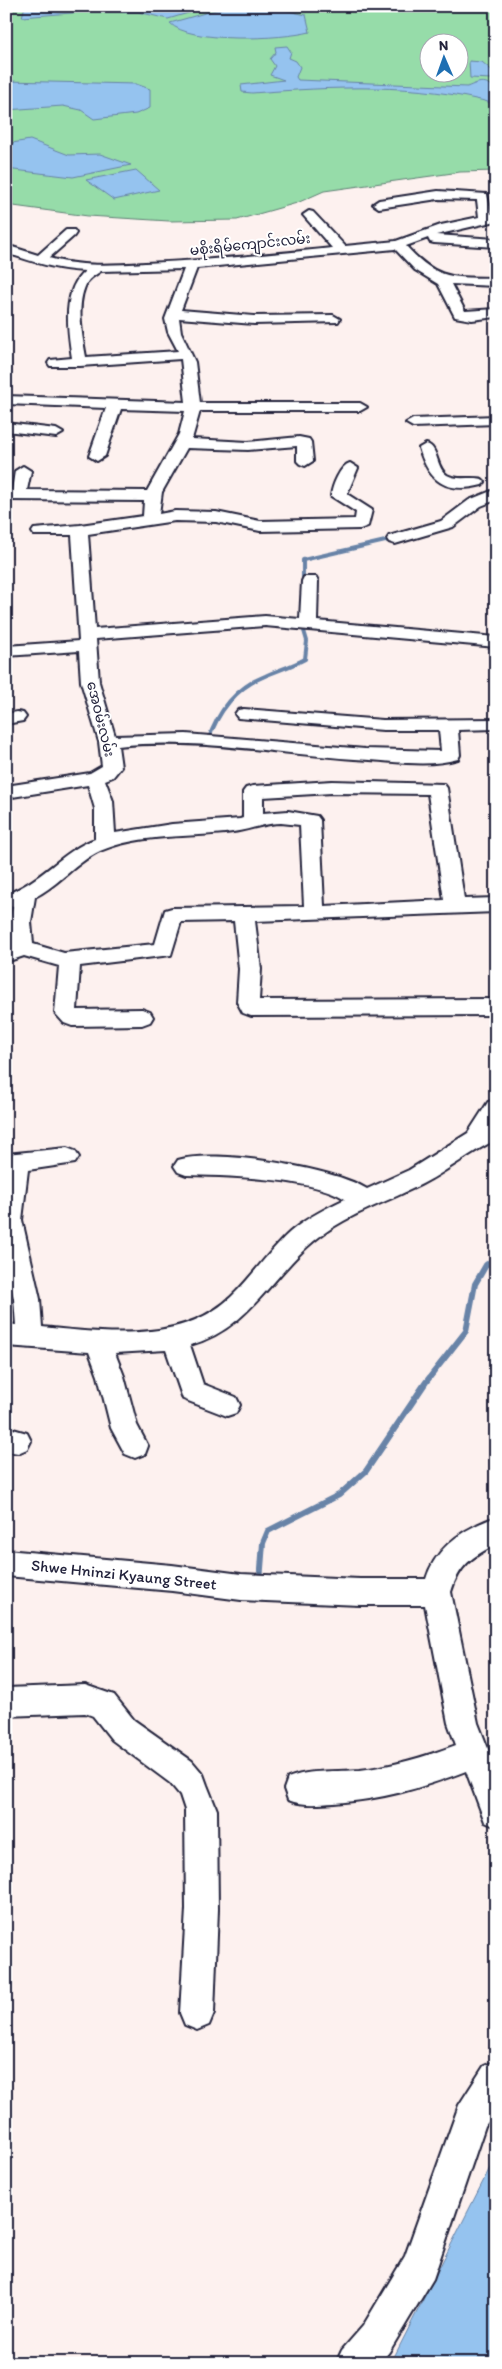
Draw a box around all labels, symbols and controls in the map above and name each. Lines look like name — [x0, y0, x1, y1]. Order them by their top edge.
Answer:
north arrow — [420, 32, 470, 82]
text: N — [439, 37, 449, 54]
street label: မစိုးရိမ်ကျောင်းလမ်း — [189, 228, 312, 262]
street label: အေဝမ်းလမ်း — [83, 679, 120, 759]
street label: Shwe Hninzi Kyaung Street — [30, 1555, 218, 1594]

